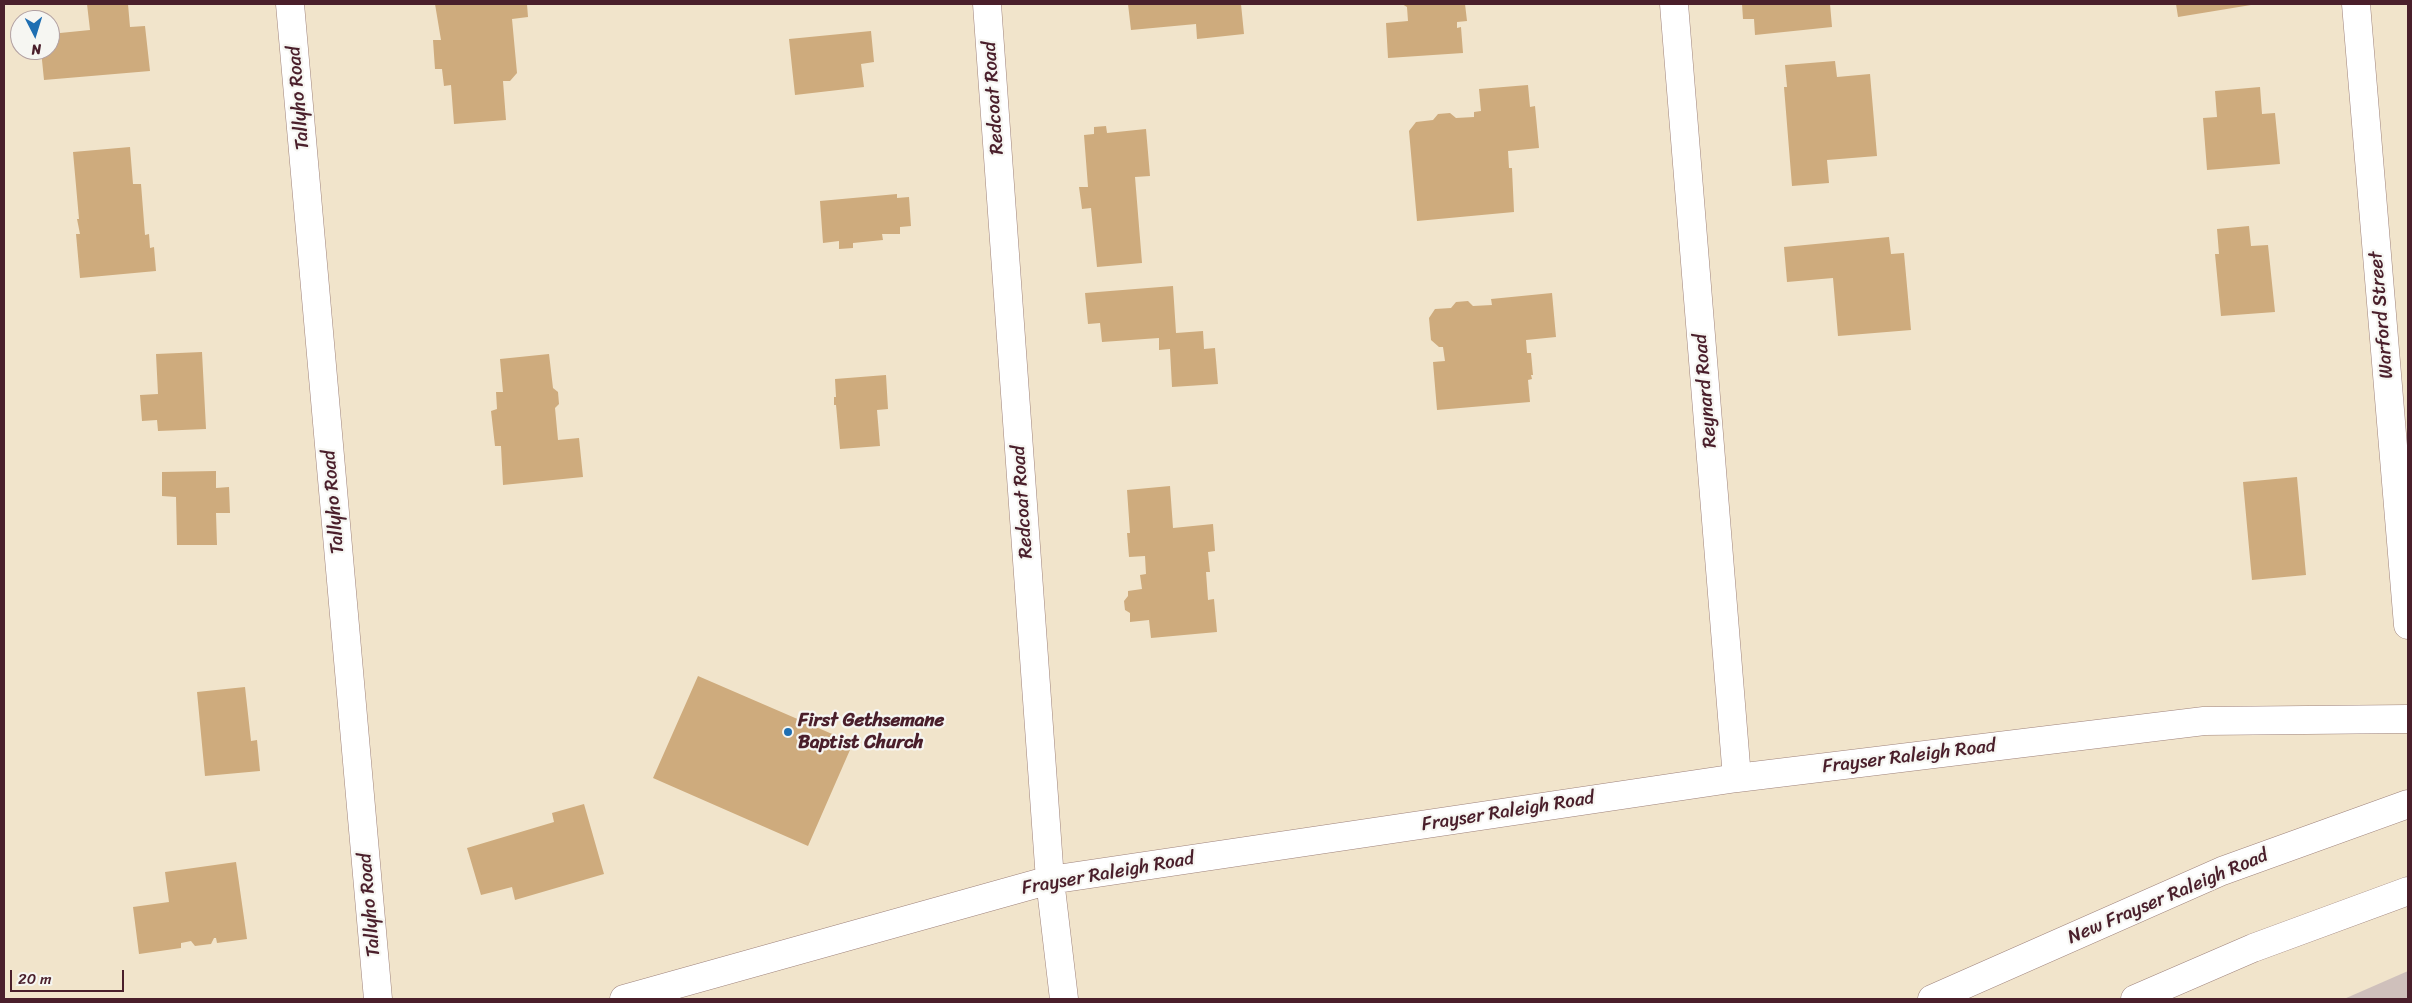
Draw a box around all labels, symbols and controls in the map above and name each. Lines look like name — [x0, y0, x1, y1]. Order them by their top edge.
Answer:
north arrow — [10, 10, 60, 60]
text: N — [30, 37, 42, 62]
street label: Redcoat Road — [979, 41, 1009, 155]
street label: Tallyho Road — [283, 45, 315, 151]
street label: Warford Street — [2365, 250, 2399, 380]
street label: Reynard Road — [1690, 333, 1722, 449]
street label: Redcoat Road — [1008, 445, 1038, 559]
street label: Tallyho Road — [318, 449, 350, 555]
place label: First Gethsemane Baptist Church — [798, 710, 944, 754]
marker: First Gethsemane Baptist Church — [782, 726, 794, 738]
street label: Frayser Raleigh Road — [1821, 735, 1997, 779]
street label: Frayser Raleigh Road — [1420, 787, 1596, 837]
street label: New Frayser Raleigh Road — [2064, 844, 2272, 950]
street label: Frayser Raleigh Road — [1020, 848, 1196, 900]
street label: Tallyho Road — [354, 852, 386, 958]
scale bar — [12, 960, 126, 992]
text: 20 m — [18, 966, 52, 992]

